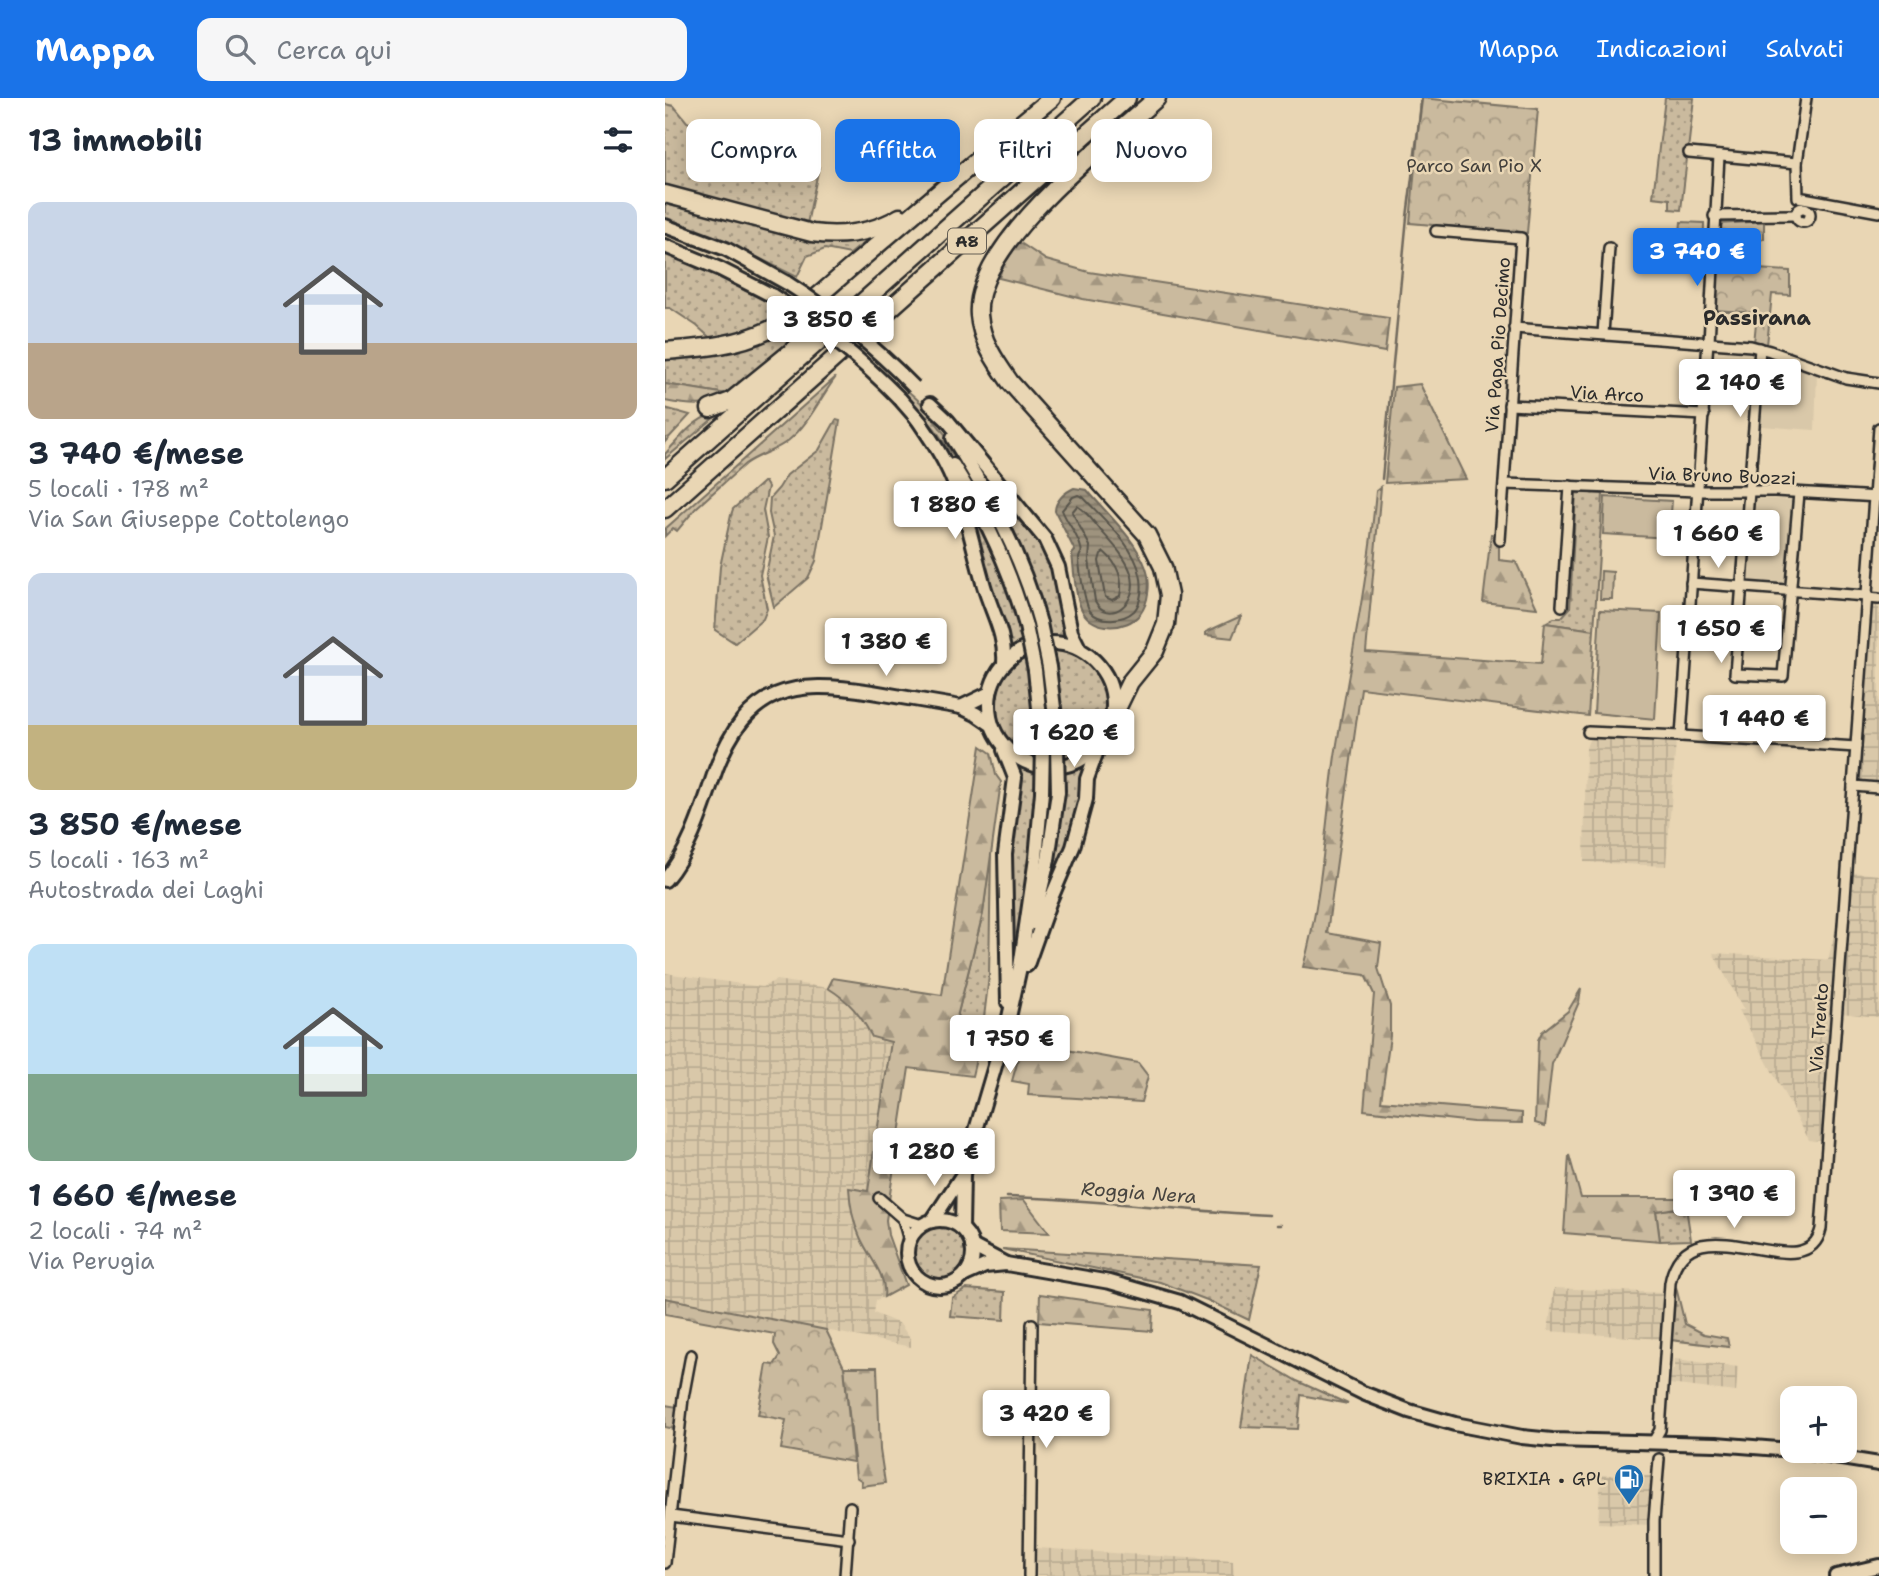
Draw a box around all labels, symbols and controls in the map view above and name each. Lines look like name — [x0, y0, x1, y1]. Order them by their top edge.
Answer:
search box — [197, 18, 687, 81]
text: Mappa — [35, 27, 155, 72]
icon: search — [221, 30, 259, 68]
text: Cerca qui — [277, 32, 392, 67]
text: Mappa — [1478, 33, 1558, 65]
text: Indicazioni — [1596, 33, 1728, 65]
text: Salvati — [1766, 33, 1844, 65]
chip: Compra — [686, 119, 821, 182]
chip: Affitta — [835, 119, 960, 182]
chip: Filtri — [974, 119, 1077, 182]
chip: Nuovo — [1091, 119, 1212, 182]
text: 13 immobili — [28, 120, 203, 161]
icon: filters — [599, 121, 637, 159]
park label: Parco San Pio X — [1406, 154, 1542, 178]
road number: A8 — [948, 228, 986, 253]
pin: 3 740 € — [1632, 228, 1762, 288]
text: 3 740 € — [1649, 236, 1745, 266]
icon: home — [270, 247, 396, 373]
street label: Via Papa Pio Decimo — [1480, 256, 1516, 434]
pin: 3 850 € — [765, 296, 895, 356]
text: 3 850 € — [783, 304, 877, 334]
district label: Passirana — [1703, 304, 1812, 332]
pin: 2 140 € — [1675, 360, 1805, 419]
text: 2 140 € — [1695, 367, 1785, 397]
street label: Via Arco — [1569, 380, 1645, 408]
text: 3 740 €/mese — [28, 433, 244, 474]
street label: Via Bruno Buozzi — [1648, 461, 1796, 491]
text: 5 locali · 178 m² — [28, 474, 209, 504]
pin: 1 880 € — [890, 482, 1020, 541]
text: 1 880 € — [910, 489, 1000, 519]
text: Via San Giuseppe Cottolengo — [28, 504, 349, 534]
pin: 1 660 € — [1653, 510, 1783, 570]
text: 1 660 € — [1673, 518, 1763, 548]
pin: 1 650 € — [1656, 606, 1786, 665]
text: 1 650 € — [1677, 613, 1765, 643]
icon: home — [270, 618, 396, 744]
pin: 1 380 € — [821, 618, 951, 678]
text: 1 380 € — [841, 626, 931, 656]
pin: 1 440 € — [1699, 696, 1829, 755]
text: 1 440 € — [1719, 703, 1809, 733]
pin: 1 620 € — [1009, 710, 1139, 769]
text: 1 620 € — [1029, 717, 1119, 747]
text: 3 850 €/mese — [28, 804, 242, 845]
text: 5 locali · 163 m² — [28, 845, 209, 875]
text: Autostrada dei Laghi — [28, 875, 264, 905]
street label: Via Trento — [1804, 982, 1834, 1074]
icon: home — [270, 989, 396, 1115]
pin: 1 750 € — [945, 1016, 1075, 1075]
text: 1 750 € — [966, 1023, 1054, 1053]
pin: 1 280 € — [869, 1128, 999, 1188]
text: 1 280 € — [889, 1136, 979, 1166]
pin: 1 390 € — [1669, 1170, 1799, 1230]
text: 1 660 €/mese — [28, 1175, 237, 1216]
water label: Roggia Nera — [1080, 1176, 1197, 1209]
text: 1 390 € — [1689, 1178, 1779, 1208]
text: 2 locali · 74 m² — [28, 1216, 203, 1246]
text: Via Perugia — [28, 1246, 155, 1276]
map controls — [1780, 1386, 1857, 1554]
button: + — [1780, 1386, 1857, 1463]
pin: 3 420 € — [981, 1390, 1111, 1450]
text: 3 420 € — [999, 1398, 1093, 1428]
fuel station icon: BRIXIA • GPL — [1612, 1462, 1646, 1506]
place label: BRIXIA • GPL — [1483, 1467, 1606, 1491]
button: − — [1780, 1477, 1857, 1554]

